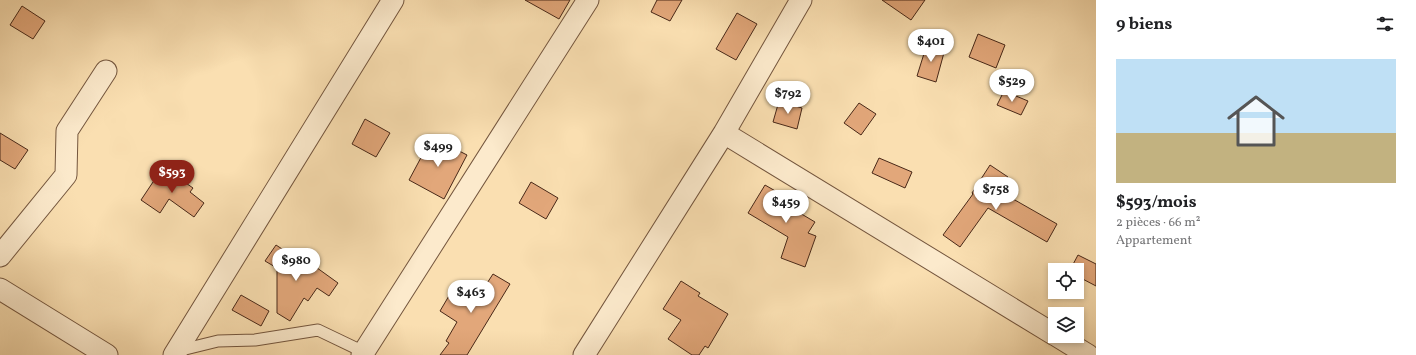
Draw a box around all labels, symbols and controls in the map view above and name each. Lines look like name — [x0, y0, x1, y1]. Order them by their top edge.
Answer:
text: 9 biens — [1116, 13, 1172, 36]
icon: filters — [1374, 13, 1396, 35]
pin: $401 — [907, 29, 955, 63]
text: $401 — [917, 33, 945, 51]
pin: $529 — [988, 69, 1036, 103]
text: $529 — [998, 73, 1026, 91]
pin: $792 — [764, 81, 812, 115]
text: $792 — [774, 85, 802, 103]
icon: home — [1220, 85, 1292, 157]
pin: $499 — [414, 134, 462, 168]
text: $499 — [423, 138, 453, 156]
pin: $593 — [148, 160, 196, 194]
text: $593 — [158, 164, 186, 182]
pin: $758 — [972, 177, 1020, 211]
text: $758 — [983, 181, 1009, 199]
pin: $459 — [762, 190, 810, 224]
text: $593/mois — [1116, 191, 1197, 214]
text: $459 — [772, 194, 800, 212]
text: 2 pièces · 66 m² — [1116, 214, 1200, 232]
text: Appartement — [1116, 232, 1192, 250]
pin: $980 — [272, 248, 320, 282]
text: $980 — [281, 252, 311, 270]
map controls — [1048, 263, 1084, 343]
button: locate — [1048, 263, 1084, 299]
pin: $463 — [447, 280, 495, 314]
text: $463 — [457, 284, 485, 302]
button: layers — [1048, 307, 1084, 343]

